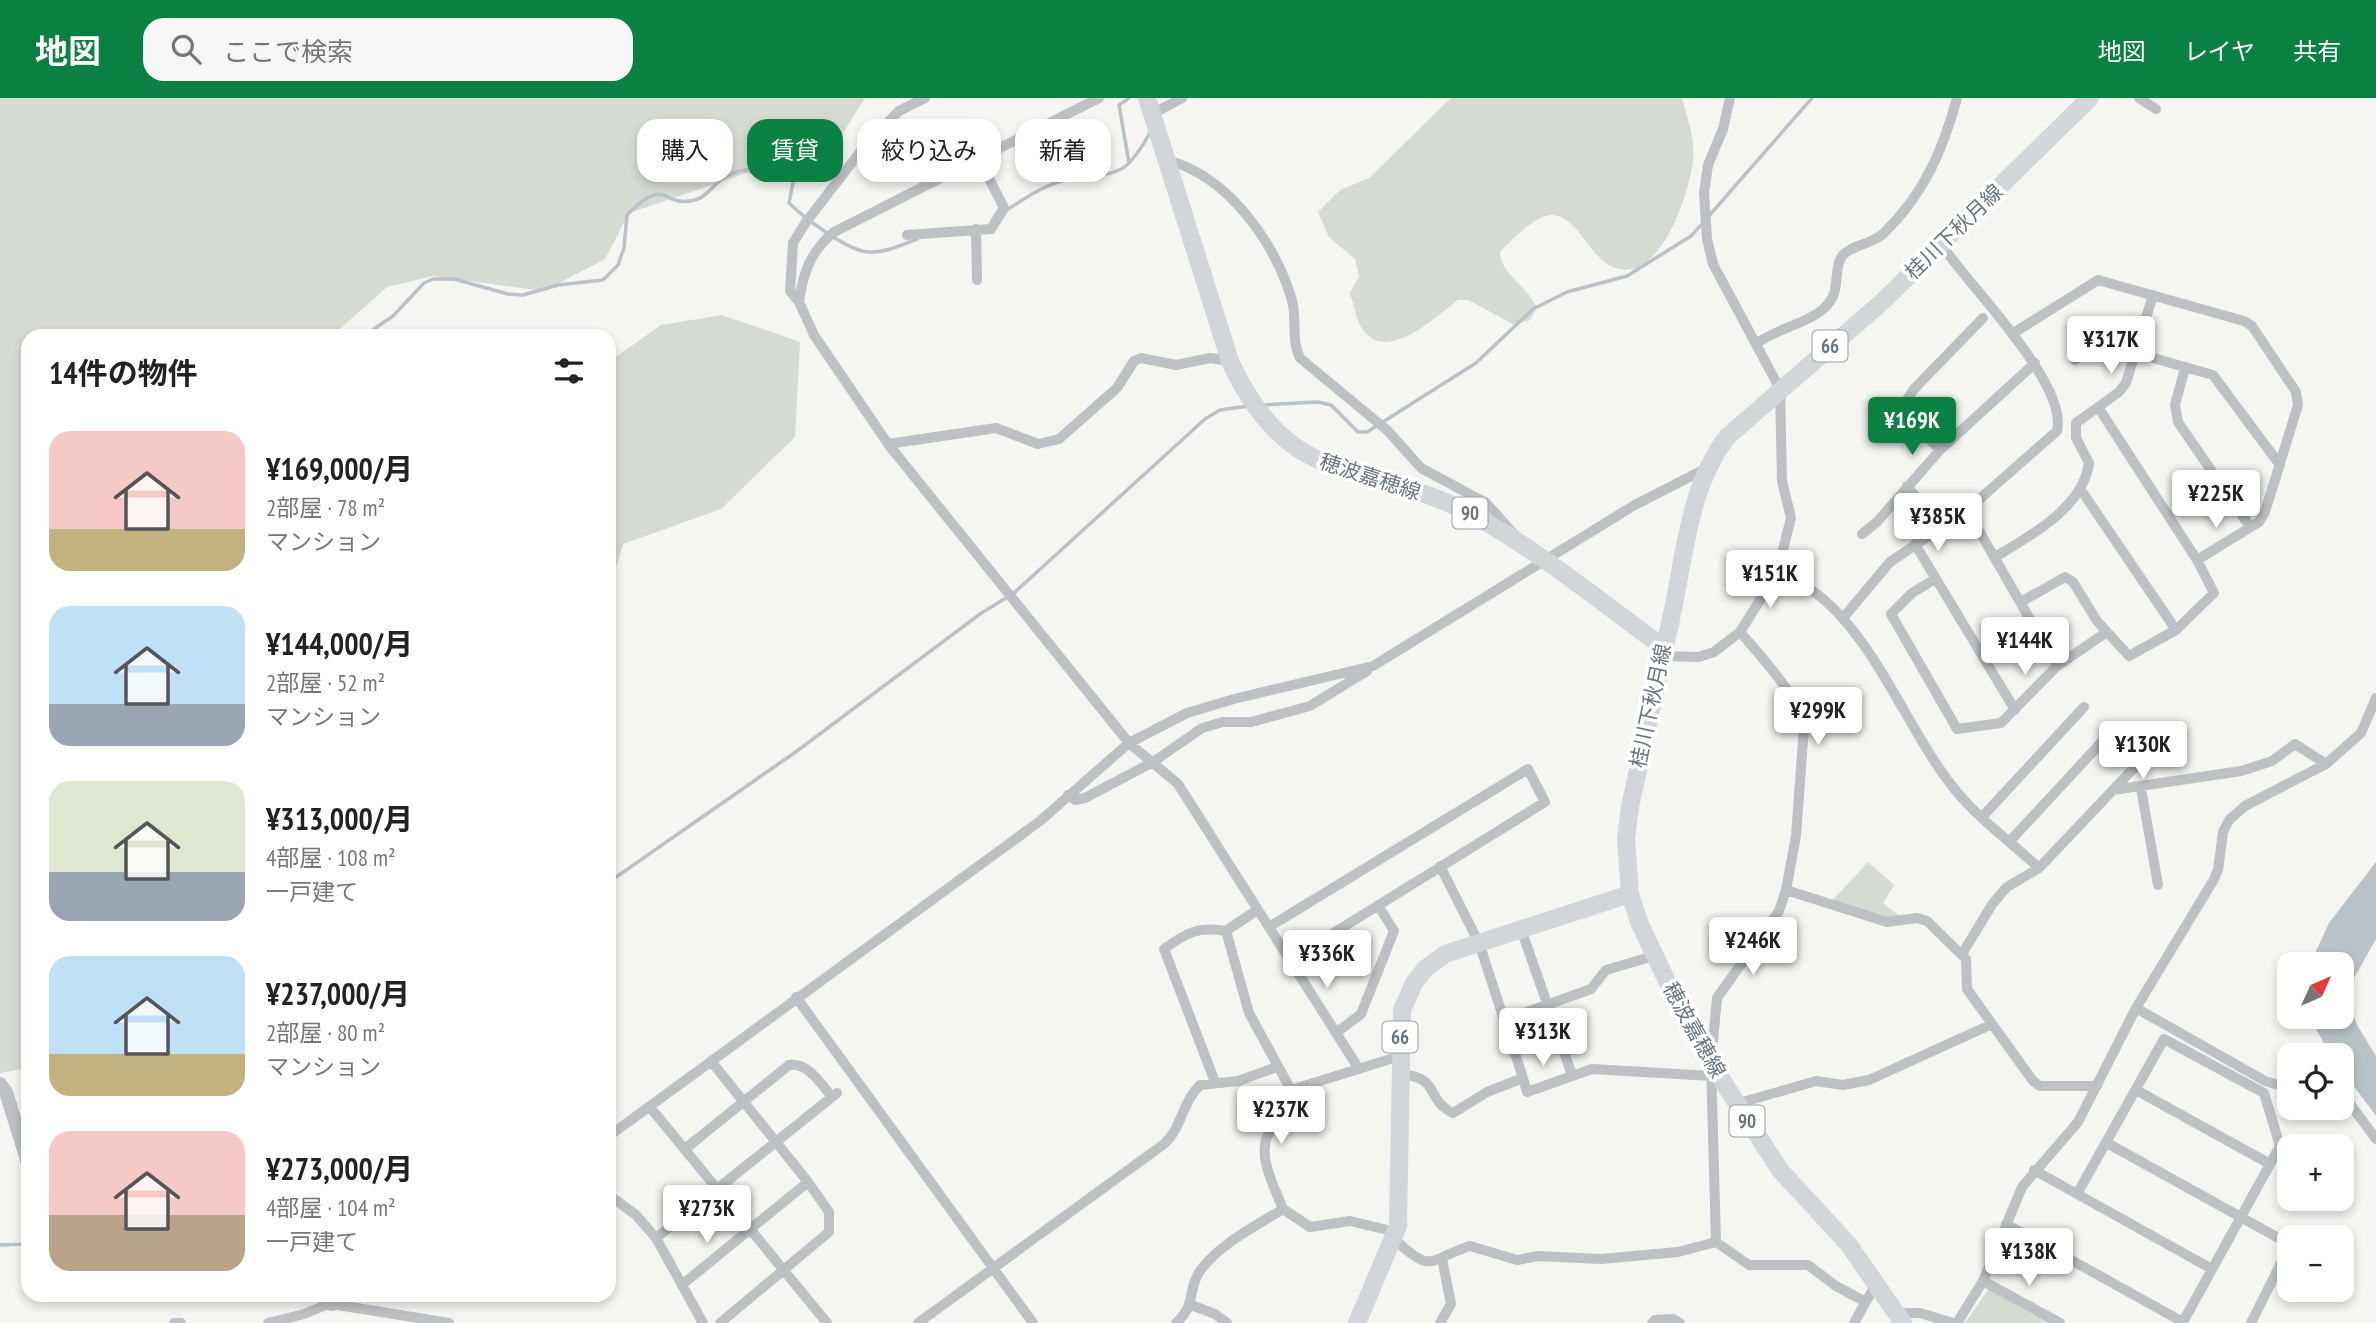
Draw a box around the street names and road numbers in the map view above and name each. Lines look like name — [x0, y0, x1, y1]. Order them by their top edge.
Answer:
street label: 桂川下秋月線 — [1899, 178, 2008, 285]
road number: 66 — [1812, 330, 1848, 362]
street label: 穂波嘉穂線 — [1316, 447, 1424, 506]
road number: 90 — [1452, 498, 1488, 528]
street label: 桂川下秋月線 — [1624, 641, 1677, 770]
street label: 穂波嘉穂線 — [1657, 977, 1732, 1082]
road number: 66 — [1382, 1021, 1418, 1052]
road number: 90 — [1730, 1105, 1764, 1136]

